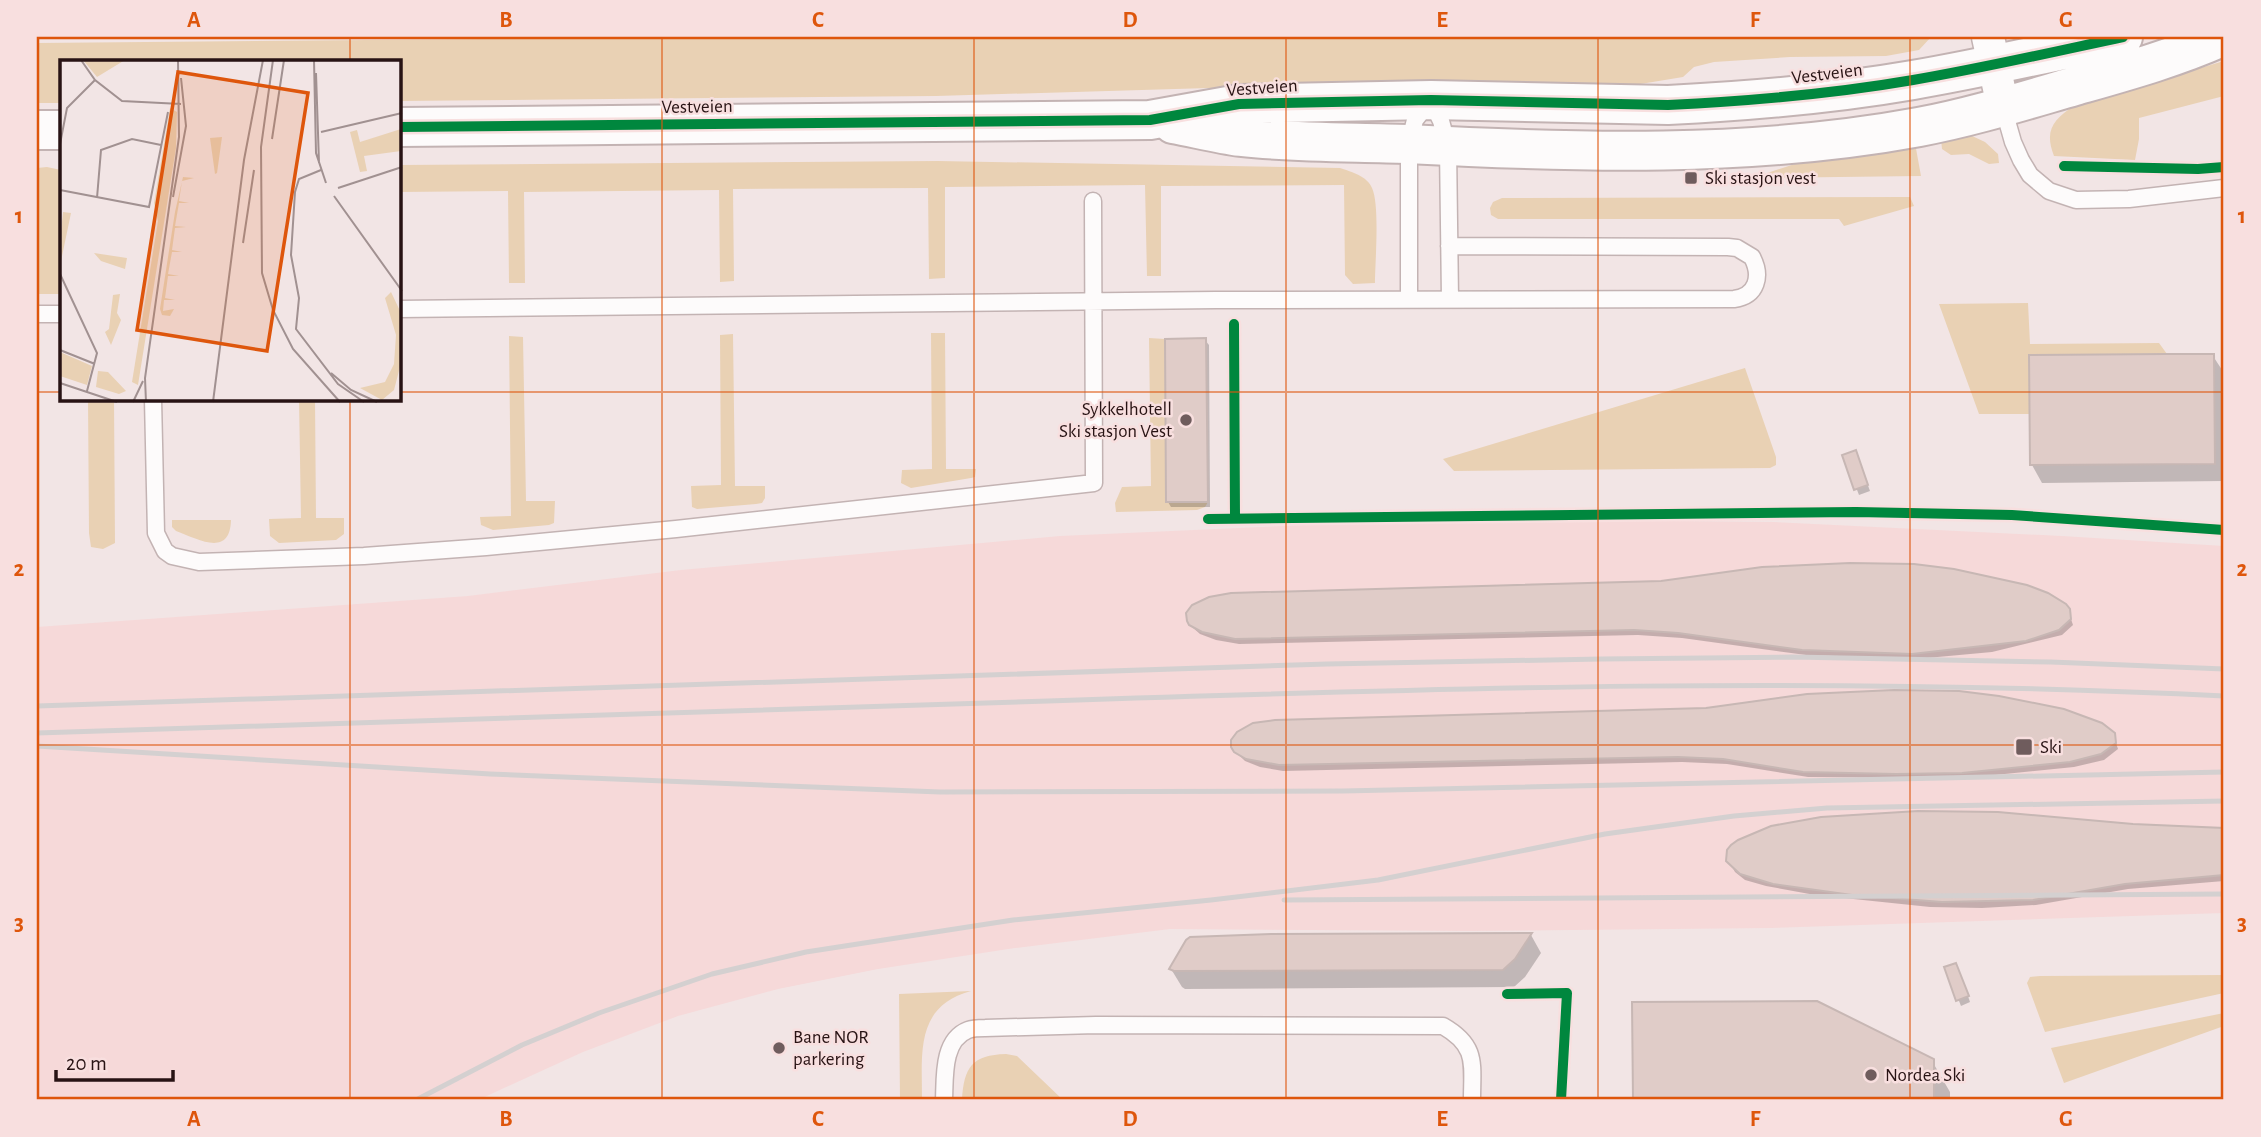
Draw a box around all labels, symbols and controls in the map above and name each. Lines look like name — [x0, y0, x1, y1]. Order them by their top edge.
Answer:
text: A — [187, 9, 201, 32]
text: B — [499, 9, 513, 32]
text: C — [812, 9, 824, 32]
text: D — [1122, 9, 1138, 32]
text: E — [1436, 9, 1448, 32]
text: F — [1750, 9, 1761, 32]
text: G — [2059, 9, 2073, 32]
inset map — [60, 60, 401, 401]
street label: Vestveien — [1790, 60, 1864, 88]
street label: Vestveien — [1226, 76, 1298, 100]
street label: Vestveien — [661, 97, 733, 117]
place label: Ski stasjon vest — [1705, 169, 1816, 188]
marker: Ski stasjon vest — [1683, 170, 1699, 186]
text: 1 — [15, 205, 23, 228]
text: 1 — [2238, 205, 2246, 228]
place label: Sykkelhotell Ski stasjon Vest — [1059, 400, 1172, 441]
marker: Sykkelhotell Ski stasjon Vest — [1178, 412, 1194, 428]
text: 2 — [14, 558, 25, 581]
text: 2 — [2237, 558, 2248, 581]
marker: Ski — [2014, 737, 2034, 757]
place label: Ski — [2040, 738, 2062, 757]
text: 3 — [14, 912, 24, 935]
text: 3 — [2237, 912, 2247, 935]
place label: Bane NOR parkering — [793, 1028, 869, 1069]
scale bar — [56, 1039, 173, 1083]
marker: Bane NOR parkering — [771, 1040, 787, 1056]
text: 20 m — [66, 1053, 107, 1074]
place label: Nordea Ski — [1885, 1066, 1965, 1085]
marker: Nordea Ski — [1863, 1067, 1879, 1083]
text: A — [187, 1108, 201, 1131]
text: B — [499, 1108, 513, 1131]
text: C — [812, 1108, 824, 1131]
text: D — [1122, 1108, 1138, 1131]
text: E — [1436, 1108, 1448, 1131]
text: F — [1750, 1108, 1761, 1131]
text: G — [2059, 1108, 2073, 1131]

